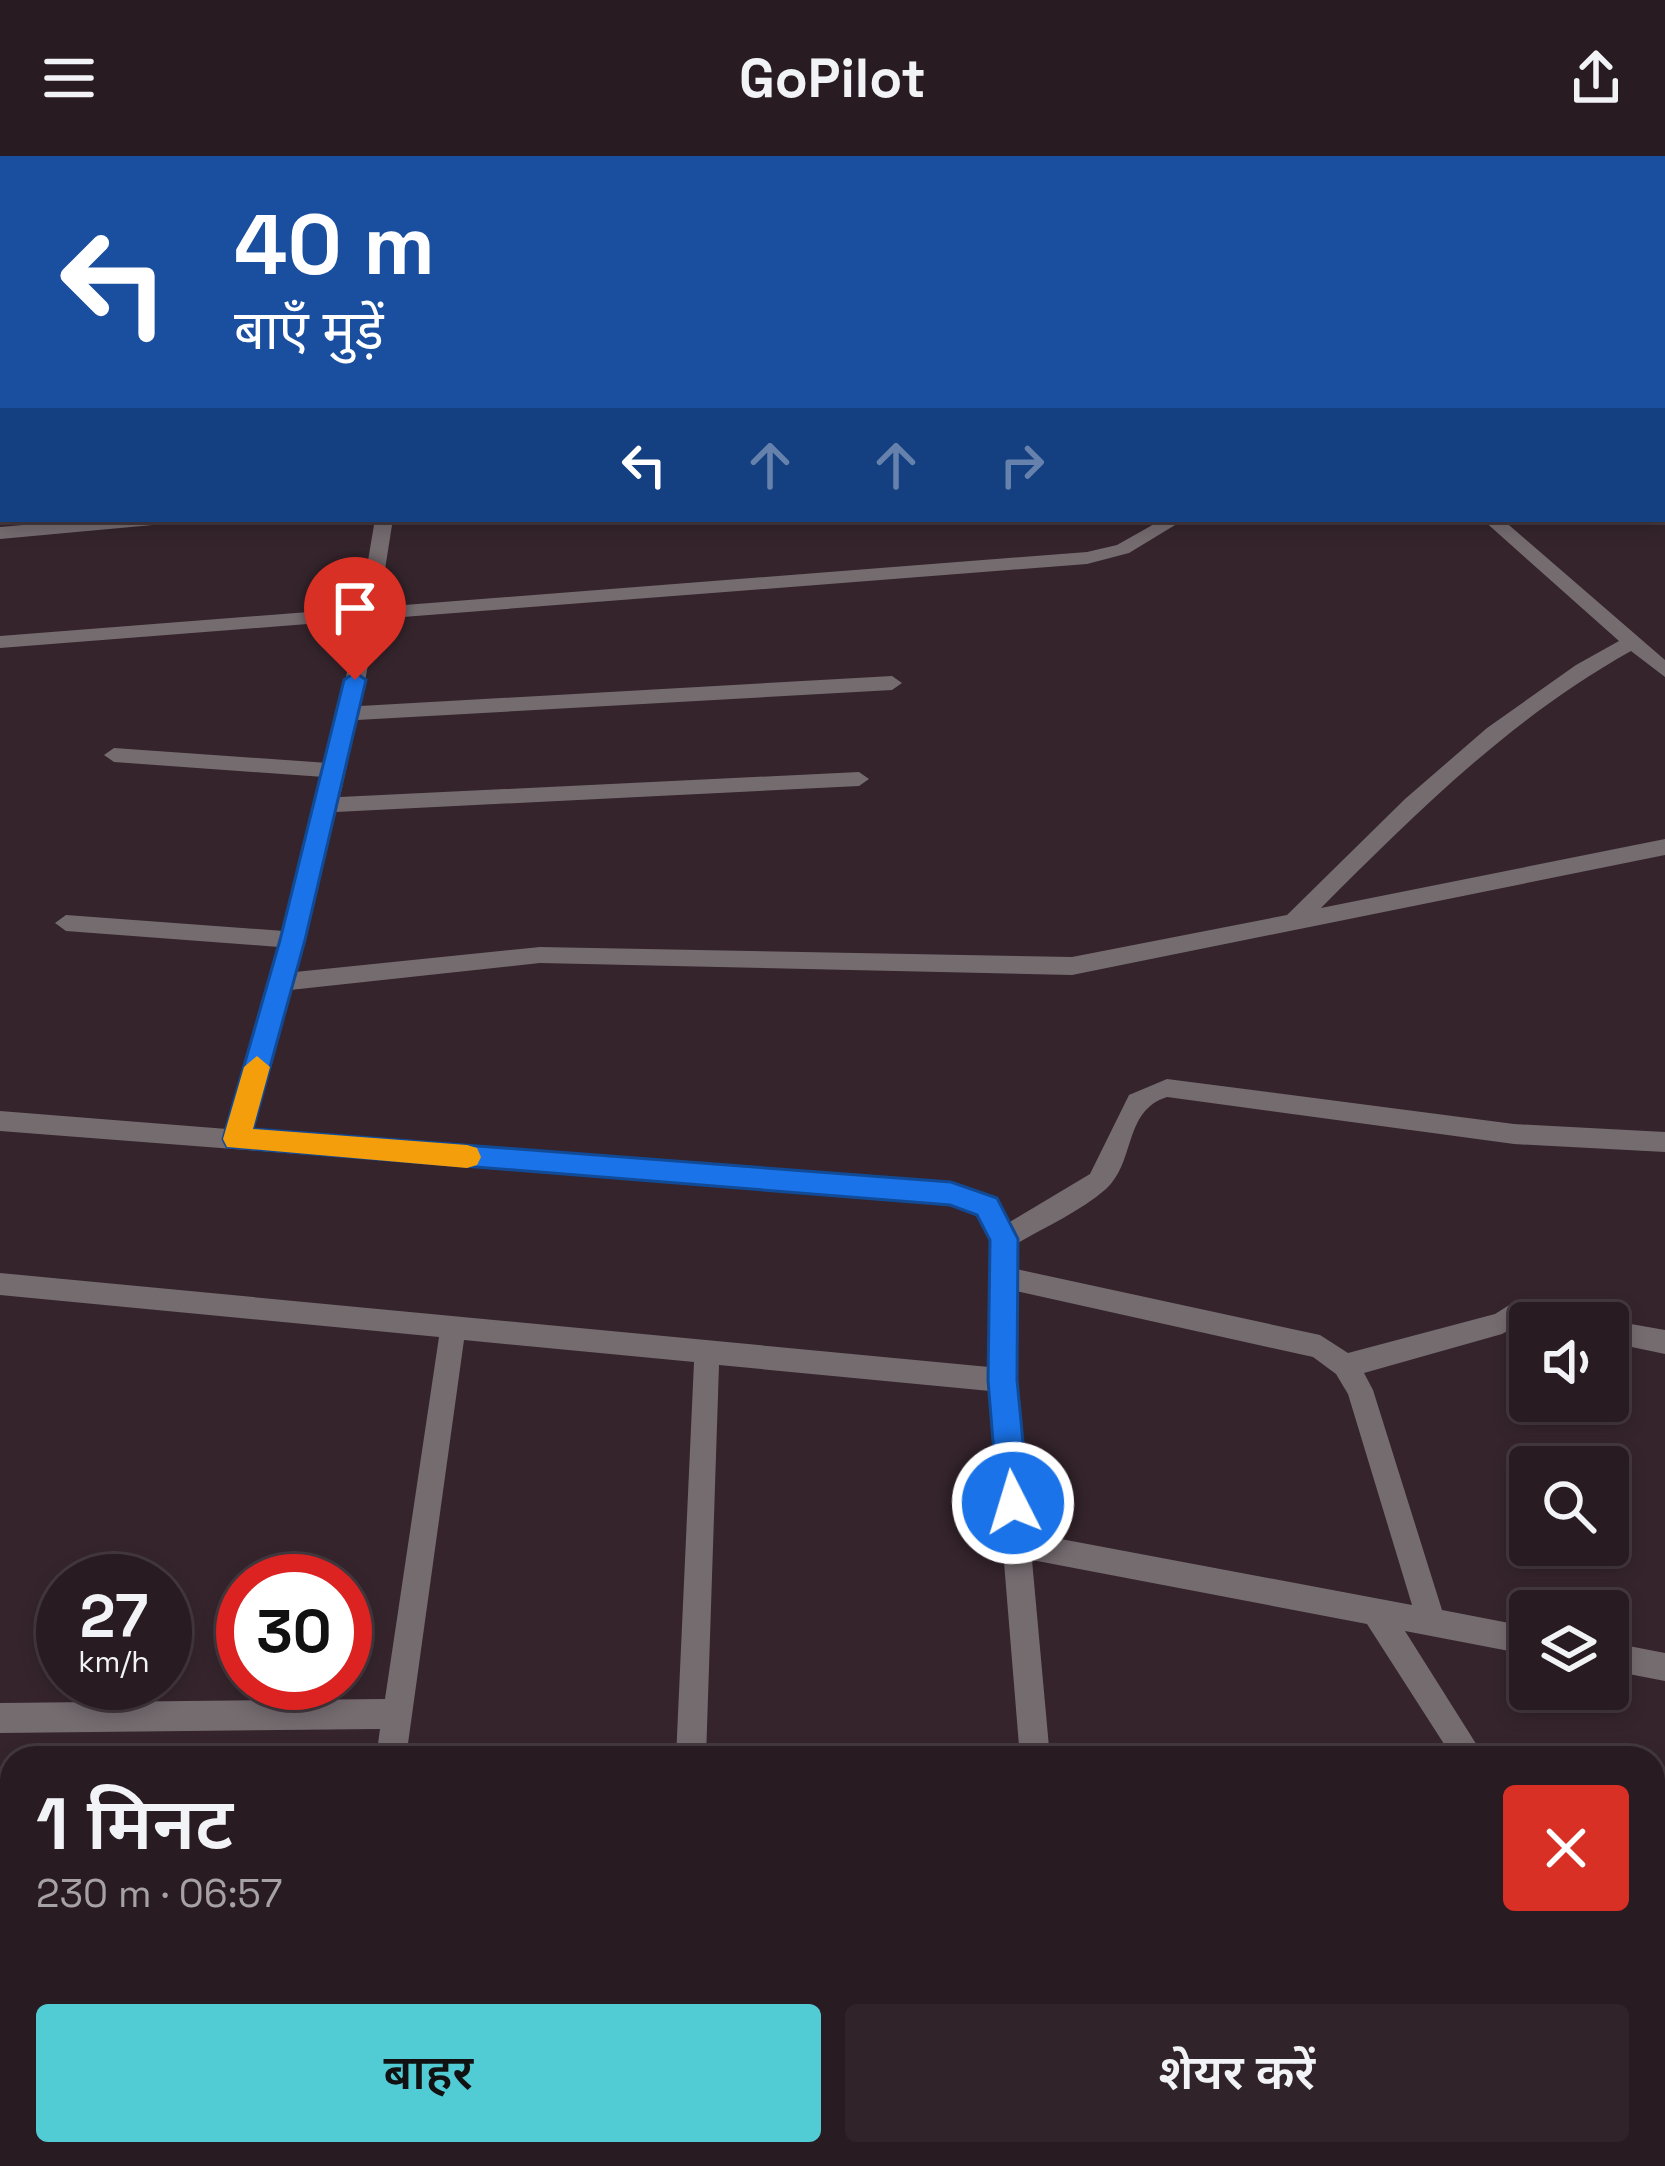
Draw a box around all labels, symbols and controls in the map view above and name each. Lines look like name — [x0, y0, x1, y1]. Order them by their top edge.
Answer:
text: GoPilot — [739, 44, 926, 113]
icon: menu — [36, 45, 102, 111]
icon: share — [1563, 45, 1629, 111]
text: 40 m — [234, 191, 435, 299]
icon: left — [36, 204, 192, 360]
text: बाएँ मुड़ें — [234, 296, 384, 365]
icon: left — [611, 432, 677, 498]
icon: ahead — [737, 432, 803, 498]
icon: ahead — [863, 432, 929, 498]
icon: right — [989, 432, 1055, 498]
pin — [304, 557, 406, 680]
icon: arrive — [322, 575, 388, 641]
map controls — [1509, 1302, 1629, 1710]
button: sound — [1509, 1302, 1629, 1422]
position arrow — [950, 1440, 1076, 1566]
button: search — [1509, 1446, 1629, 1566]
speed limit sign: 30 — [216, 1554, 372, 1710]
text: 27 — [80, 1578, 148, 1655]
button: layers — [1509, 1590, 1629, 1710]
text: km/h — [78, 1642, 150, 1681]
text: 1 मिनट — [36, 1778, 233, 1870]
button: close — [1503, 1785, 1629, 1911]
text: 230 m · 06:57 — [36, 1869, 282, 1918]
button: बाहर — [36, 2004, 821, 2142]
button: शेयर करें — [845, 2004, 1629, 2142]

